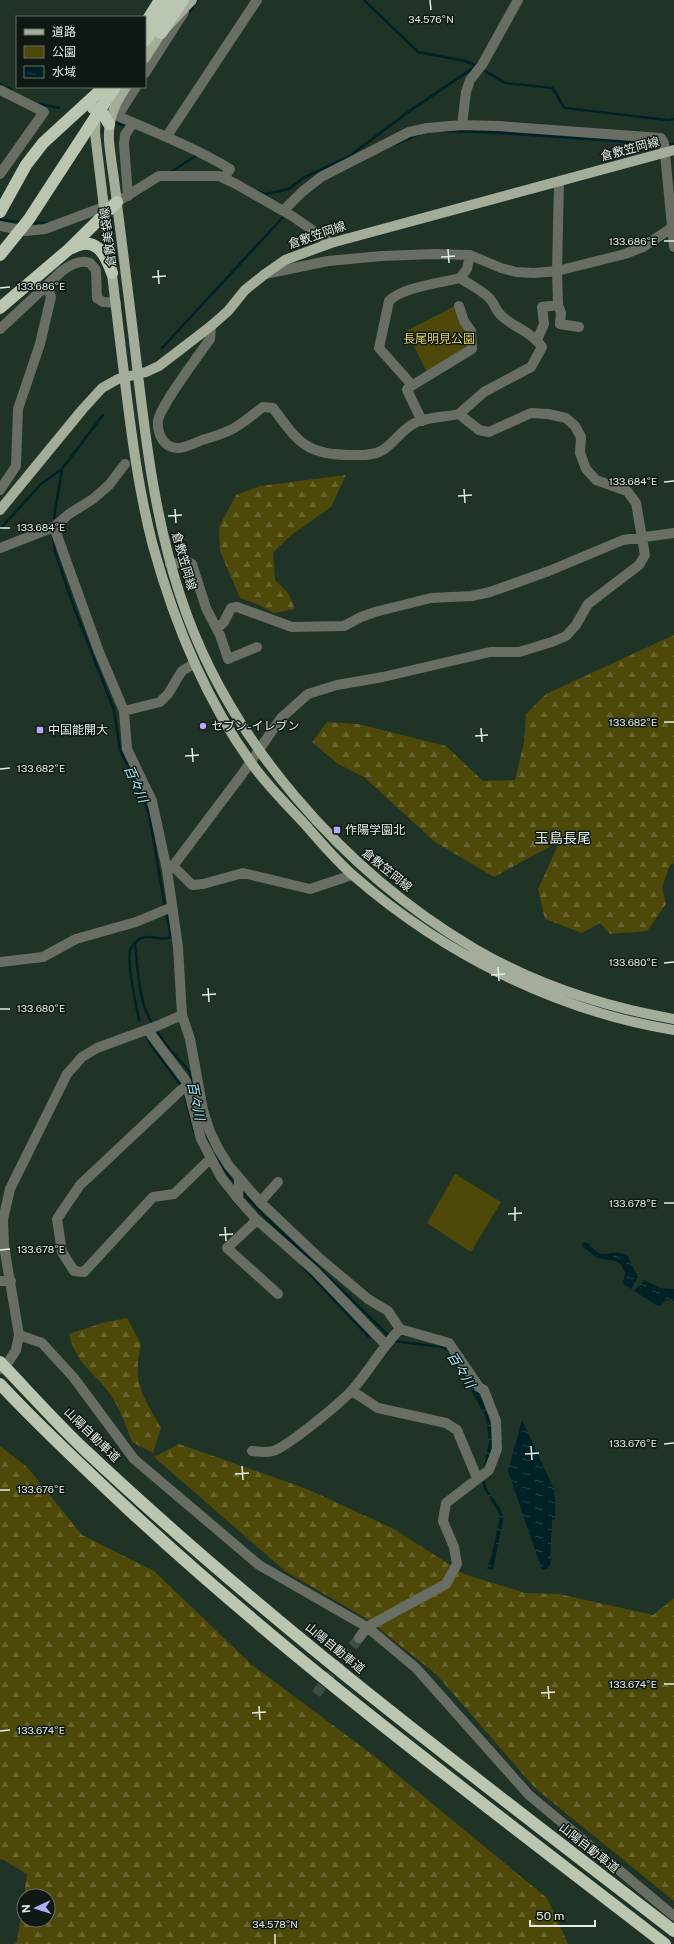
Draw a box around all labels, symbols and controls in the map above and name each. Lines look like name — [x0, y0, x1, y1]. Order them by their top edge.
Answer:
text: 34.576°N — [408, 13, 454, 25]
legend — [16, 16, 146, 88]
text: 道路 — [52, 25, 76, 39]
text: 公園 — [52, 45, 76, 59]
text: 水域 — [52, 65, 76, 79]
street label: 倉敷笠岡線 — [599, 134, 661, 164]
street label: 倉敷美袋線 — [97, 206, 119, 268]
street label: 倉敷笠岡線 — [286, 219, 348, 251]
text: 133.686°E — [609, 235, 657, 247]
text: 133.686°E — [17, 280, 65, 292]
park label: 長尾明見公園 — [403, 332, 475, 346]
text: 133.684°E — [609, 475, 657, 487]
text: 133.684°E — [17, 521, 65, 533]
street label: 倉敷笠岡線 — [169, 530, 199, 592]
text: 133.682°E — [609, 716, 657, 728]
place label: セブン-イレブン — [211, 719, 300, 733]
marker: セブン-イレブン — [198, 721, 208, 731]
place label: 中国能開大 — [48, 723, 108, 737]
marker: 中国能開大 — [35, 725, 45, 735]
text: 133.682°E — [17, 762, 65, 774]
water label: 百々川 — [121, 763, 152, 807]
place label: 作陽学園北 — [345, 823, 405, 837]
marker: 作陽学園北 — [332, 825, 342, 835]
district label: 玉島長尾 — [535, 830, 591, 846]
street label: 倉敷笠岡線 — [359, 846, 415, 894]
text: 133.680°E — [609, 956, 657, 968]
text: 133.680°E — [17, 1002, 65, 1014]
water label: 百々川 — [185, 1080, 208, 1124]
text: 133.678°E — [609, 1197, 657, 1209]
text: 133.678°E — [17, 1243, 65, 1255]
water label: 百々川 — [444, 1349, 479, 1392]
street label: 山陽自動車道 — [61, 1405, 123, 1465]
text: 133.676°E — [609, 1437, 657, 1449]
text: 133.676°E — [17, 1483, 65, 1495]
street label: 山陽自動車道 — [303, 1620, 367, 1676]
text: 133.674°E — [609, 1678, 657, 1690]
text: 133.674°E — [17, 1724, 65, 1736]
street label: 山陽自動車道 — [556, 1820, 622, 1876]
north arrow — [16, 1888, 56, 1928]
scale bar — [530, 1902, 595, 1928]
text: N — [20, 1904, 32, 1913]
text: 50 m — [536, 1909, 564, 1923]
text: 34.578°N — [252, 1918, 298, 1930]

